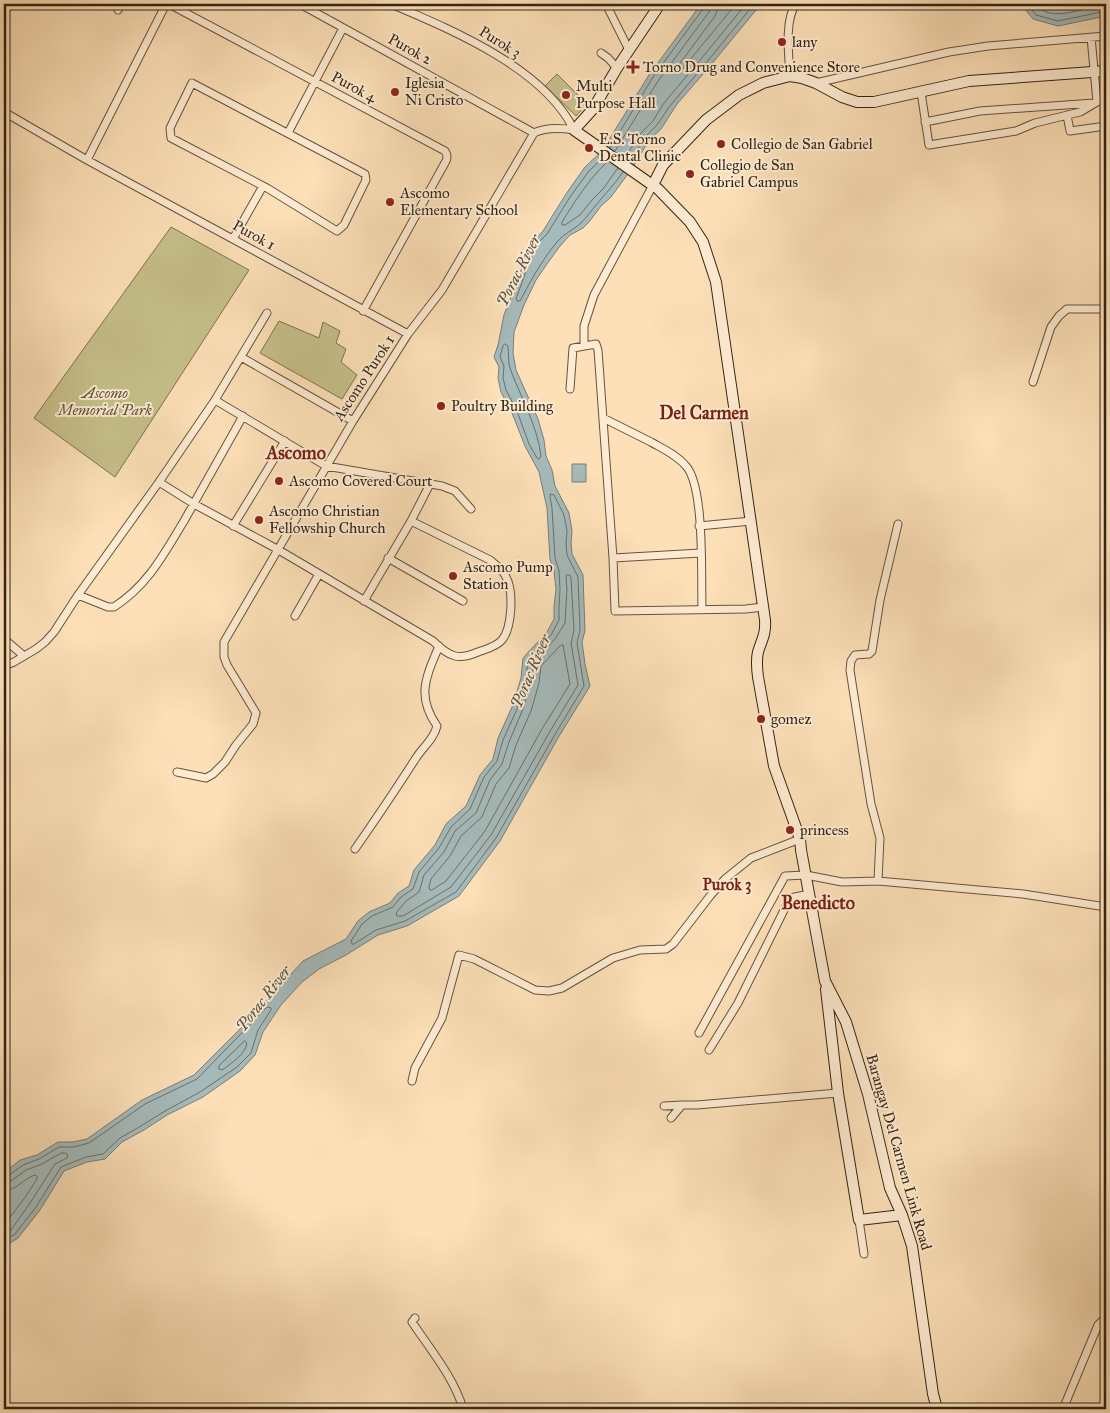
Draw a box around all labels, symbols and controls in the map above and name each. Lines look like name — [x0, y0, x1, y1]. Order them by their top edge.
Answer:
street label: Purok 3 — [476, 22, 524, 62]
street label: Purok 2 — [385, 30, 436, 69]
place label: lany — [792, 33, 818, 51]
marker: lany — [776, 36, 788, 48]
place label: Torno Drug and Convenience Store — [643, 58, 860, 76]
marker: Torno Drug and Convenience Store — [627, 61, 639, 73]
street label: Purok 4 — [328, 68, 380, 107]
place label: Iglesia Ni Cristo — [405, 74, 464, 109]
place label: Multi Purpose Hall — [576, 77, 657, 112]
marker: Iglesia Ni Cristo — [389, 86, 401, 98]
marker: Multi Purpose Hall — [560, 89, 572, 101]
place label: E.S. Torno Dental Clinic — [599, 130, 681, 165]
place label: Collegio de San Gabriel — [731, 135, 874, 153]
marker: Collegio de San Gabriel — [715, 138, 727, 150]
marker: E.S. Torno Dental Clinic — [583, 142, 595, 154]
place label: Collegio de San Gabriel Campus — [700, 156, 798, 191]
marker: Collegio de San Gabriel Campus — [684, 168, 696, 180]
place label: Ascomo Elementary School — [399, 184, 519, 219]
marker: Ascomo Elementary School — [384, 196, 396, 208]
street label: Purok 1 — [230, 216, 278, 254]
water label: Porac River — [492, 230, 545, 309]
street label: Ascomo Purok 1 — [329, 332, 398, 425]
park label: Ascomo Memorial Park — [56, 384, 152, 419]
place label: Poultry Building — [451, 397, 554, 415]
marker: Poultry Building — [435, 400, 447, 412]
district label: Del Carmen — [659, 402, 749, 424]
district label: Ascomo — [265, 442, 326, 464]
place label: Ascomo Covered Court — [288, 472, 433, 490]
marker: Ascomo Covered Court — [273, 475, 285, 487]
place label: Ascomo Christian Fellowship Church — [268, 502, 386, 537]
marker: Ascomo Christian Fellowship Church — [253, 514, 265, 526]
place label: Ascomo Pump Station — [462, 558, 553, 593]
marker: Ascomo Pump Station — [447, 570, 459, 582]
water label: Porac River — [506, 630, 555, 711]
place label: gomez — [771, 710, 811, 728]
marker: gomez — [755, 713, 767, 725]
place label: princess — [799, 821, 849, 839]
marker: princess — [784, 824, 796, 836]
district label: Purok 3 — [703, 875, 751, 895]
district label: Benedicto — [781, 892, 855, 914]
water label: Porac River — [232, 961, 296, 1035]
street label: Barangay Del Carmen Link Road — [862, 1052, 936, 1252]

